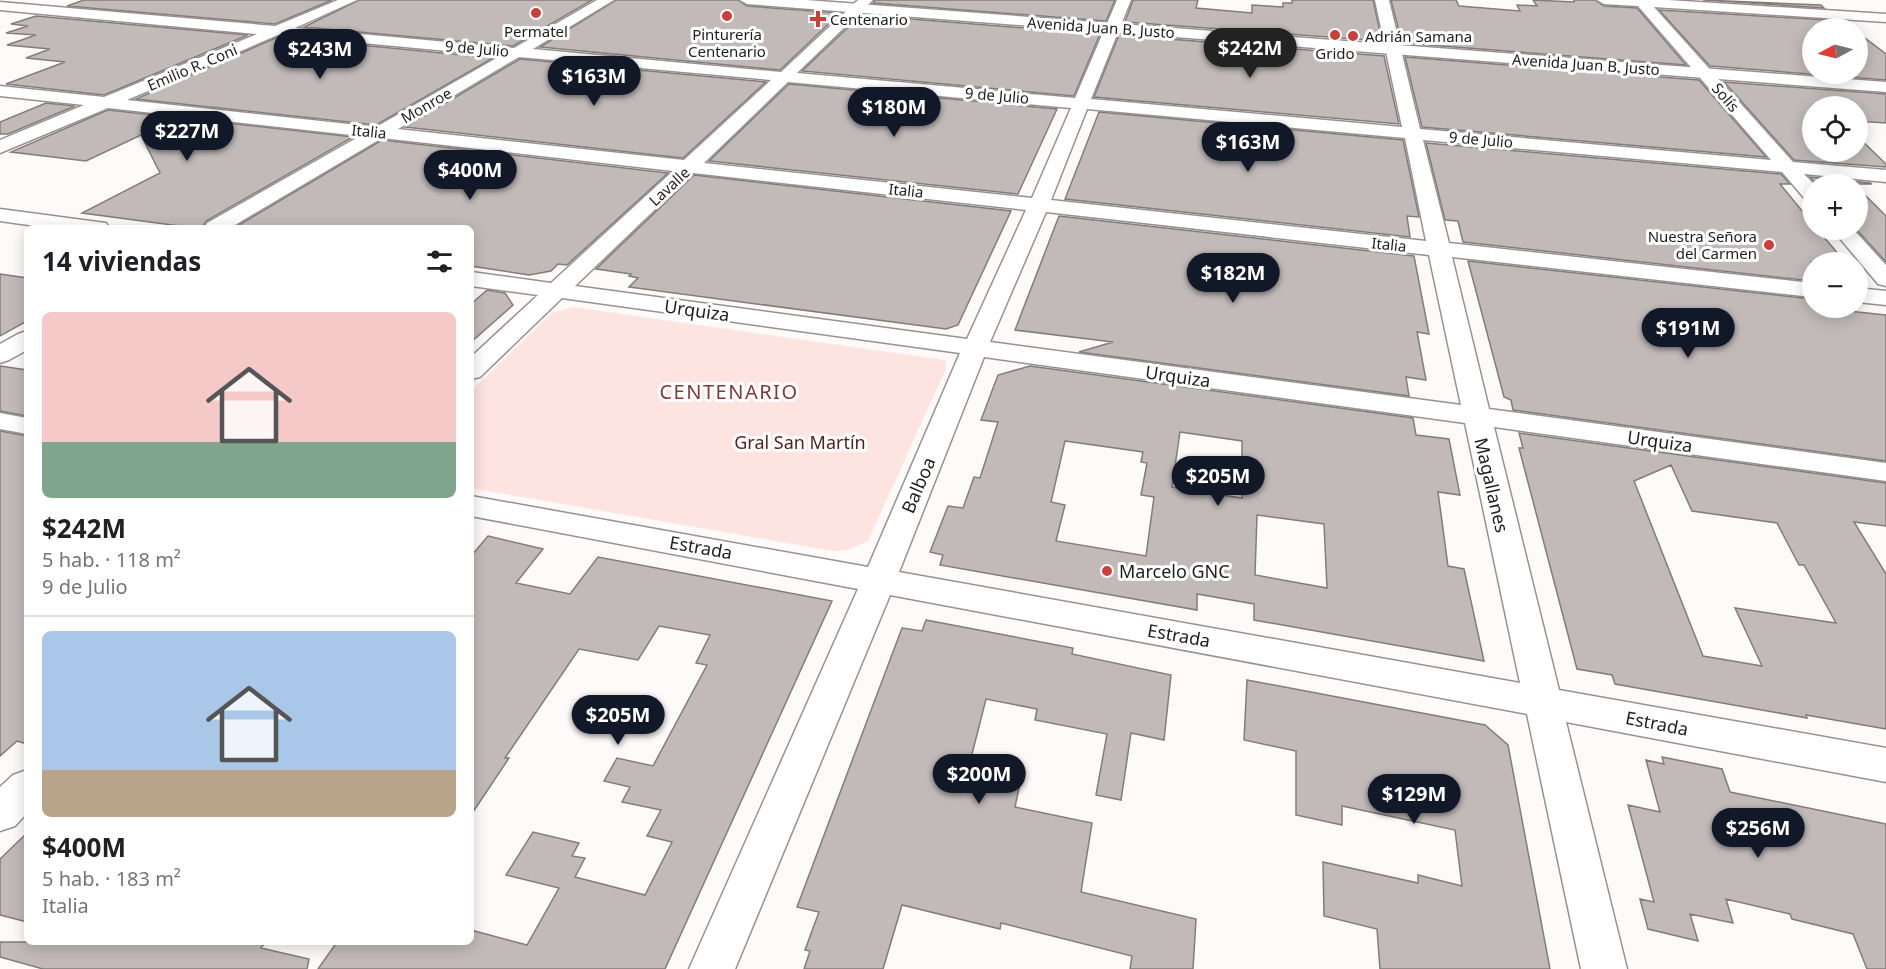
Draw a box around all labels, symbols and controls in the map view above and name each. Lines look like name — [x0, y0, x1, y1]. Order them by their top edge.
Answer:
marker: Permatel — [529, 6, 543, 20]
marker: Pinturería Centenario — [720, 9, 734, 23]
place label: Centenario — [830, 9, 908, 29]
marker: Centenario — [811, 12, 825, 26]
street label: Avenida Juan B. Justo — [1027, 12, 1175, 42]
north arrow — [1802, 18, 1868, 84]
map controls — [1802, 18, 1868, 318]
place label: Permatel — [504, 21, 568, 41]
place label: Pinturería Centenario — [688, 24, 766, 61]
place label: Adrián Samana — [1365, 26, 1472, 46]
pin: $242M — [1208, 28, 1292, 79]
marker: Grido — [1328, 28, 1342, 42]
pin: $243M — [278, 29, 362, 80]
marker: Adrián Samana — [1346, 29, 1360, 43]
text: $242M — [1218, 34, 1282, 61]
text: $243M — [288, 35, 352, 62]
street label: 9 de Julio — [444, 35, 510, 61]
street label: Emilio R. Coni — [144, 39, 240, 95]
place label: Grido — [1315, 43, 1355, 63]
street label: Avenida Juan B. Justo — [1512, 49, 1660, 79]
pin: $163M — [552, 56, 636, 107]
text: $163M — [562, 62, 626, 89]
street label: Solís — [1708, 78, 1744, 116]
street label: Monroe — [397, 82, 455, 128]
street label: 9 de Julio — [964, 82, 1030, 108]
pin: $180M — [852, 87, 936, 138]
text: $180M — [862, 93, 926, 120]
button: locate — [1802, 96, 1868, 162]
pin: $227M — [145, 111, 229, 162]
text: $227M — [155, 117, 219, 144]
street label: Italia — [351, 119, 387, 143]
pin: $163M — [1206, 122, 1290, 173]
street label: 9 de Julio — [1448, 126, 1514, 152]
text: $163M — [1216, 128, 1280, 155]
pin: $400M — [428, 150, 512, 201]
text: $400M — [438, 156, 502, 183]
street label: Lavalle — [644, 162, 694, 210]
button: + — [1802, 174, 1868, 240]
street label: Italia — [888, 178, 924, 202]
place label: Nuestra Señora del Carmen — [1648, 226, 1757, 263]
street label: Italia — [1371, 232, 1407, 256]
marker: Nuestra Señora del Carmen — [1762, 238, 1776, 252]
text: 14 viviendas — [42, 243, 201, 279]
icon: filters — [423, 245, 456, 278]
button: − — [1802, 252, 1868, 318]
pin: $182M — [1191, 253, 1275, 304]
text: $182M — [1201, 259, 1265, 286]
street label: Urquiza — [663, 294, 731, 326]
pin: $191M — [1646, 308, 1730, 359]
text: $191M — [1656, 314, 1720, 341]
icon: home — [195, 351, 303, 459]
street label: Urquiza — [1144, 360, 1212, 392]
district label: CENTENARIO — [659, 378, 799, 405]
street label: Urquiza — [1626, 425, 1694, 457]
park label: Gral San Martín — [734, 430, 866, 454]
street label: Magallanes — [1469, 435, 1515, 535]
street label: Balboa — [896, 453, 940, 517]
pin: $205M — [1176, 456, 1260, 507]
text: $205M — [1186, 462, 1250, 489]
text: $242M — [42, 510, 126, 546]
street label: Estrada — [668, 530, 734, 564]
text: 5 hab. · 118 m² — [42, 546, 181, 573]
place label: Marcelo GNC — [1119, 559, 1230, 583]
marker: Marcelo GNC — [1100, 564, 1114, 578]
text: 9 de Julio — [42, 573, 128, 600]
street label: Estrada — [1146, 618, 1212, 652]
icon: home — [195, 670, 303, 778]
pin: $205M — [576, 695, 660, 746]
text: $205M — [586, 701, 650, 728]
street label: Estrada — [1624, 705, 1690, 741]
pin: $200M — [937, 754, 1021, 805]
text: $200M — [947, 760, 1011, 787]
pin: $129M — [1372, 774, 1456, 825]
text: $129M — [1382, 780, 1446, 807]
pin: $256M — [1716, 808, 1800, 859]
text: $256M — [1726, 814, 1790, 841]
text: $400M — [42, 829, 126, 865]
text: 5 hab. · 183 m² — [42, 865, 181, 892]
text: Italia — [42, 892, 89, 919]

